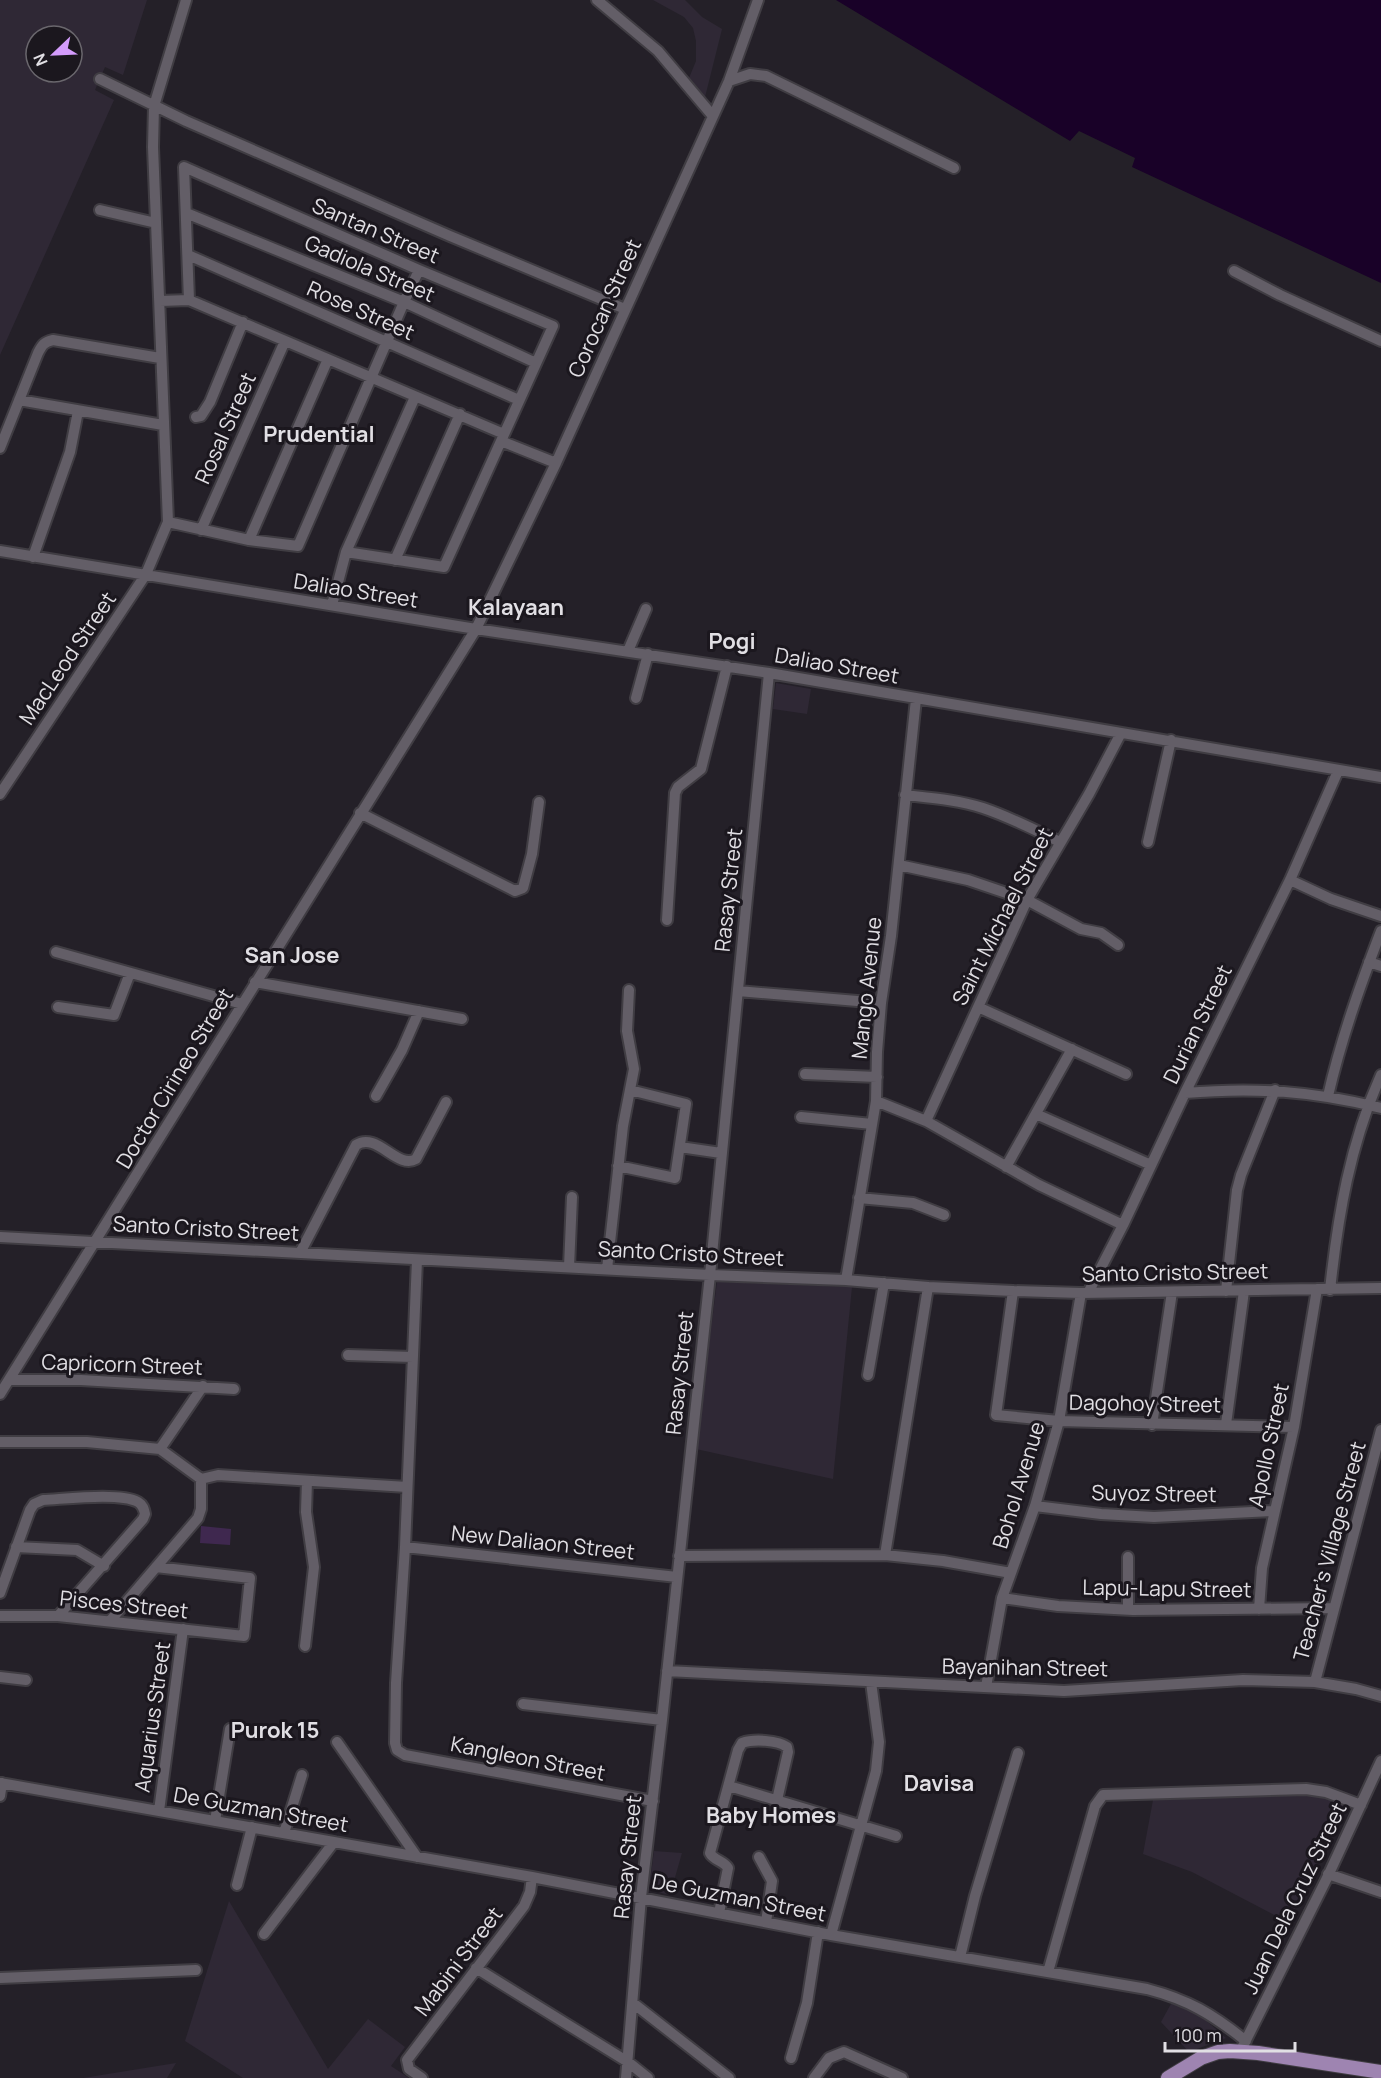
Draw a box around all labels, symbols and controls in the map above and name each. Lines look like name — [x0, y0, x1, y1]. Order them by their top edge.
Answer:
north arrow — [24, 24, 84, 84]
text: N — [28, 50, 53, 69]
street label: Santan Street — [308, 191, 444, 269]
street label: Gadiola Street — [301, 228, 439, 308]
street label: Corocan Street — [561, 234, 647, 382]
street label: Rose Street — [303, 274, 419, 346]
street label: Rosal Street — [188, 368, 262, 488]
district label: Prudential — [263, 419, 375, 449]
street label: Daliao Street — [292, 566, 420, 614]
street label: MacLeod Street — [12, 586, 122, 730]
district label: Kalayaan — [468, 592, 564, 622]
district label: Pogi — [708, 626, 756, 656]
street label: Daliao Street — [773, 640, 901, 690]
street label: Saint Michael Street — [945, 822, 1059, 1010]
street label: Rasay Street — [708, 827, 748, 953]
street label: Mango Avenue — [845, 916, 887, 1060]
district label: San Jose — [245, 940, 339, 970]
street label: Durian Street — [1156, 960, 1238, 1088]
street label: Doctor Cirineo Street — [109, 983, 239, 1173]
street label: Santo Cristo Street — [112, 1209, 300, 1247]
street label: Santo Cristo Street — [597, 1234, 785, 1272]
street label: Santo Cristo Street — [1082, 1256, 1268, 1288]
street label: Rasay Street — [659, 1310, 699, 1436]
street label: Capricorn Street — [41, 1347, 203, 1381]
street label: Apollo Street — [1241, 1380, 1295, 1510]
street label: Dagohoy Street — [1069, 1388, 1221, 1418]
street label: Bohol Avenue — [985, 1418, 1051, 1552]
street label: Teacher's Village Street — [1286, 1438, 1372, 1664]
street label: Suyoz Street — [1091, 1478, 1217, 1508]
street label: New Daliaon Street — [450, 1518, 636, 1566]
street label: Lapu-Lapu Street — [1082, 1573, 1252, 1603]
street label: Pisces Street — [58, 1583, 190, 1625]
street label: Aquarius Street — [128, 1640, 176, 1794]
street label: Bayanihan Street — [942, 1652, 1108, 1682]
district label: Purok 15 — [231, 1715, 319, 1745]
street label: Kangleon Street — [448, 1729, 608, 1787]
district label: Davisa — [904, 1768, 974, 1798]
street label: De Guzman Street — [172, 1780, 350, 1838]
street label: Rasay Street — [607, 1794, 647, 1920]
street label: Juan Dela Cruz Street — [1235, 1798, 1353, 1998]
district label: Baby Homes — [706, 1800, 836, 1830]
street label: De Guzman Street — [650, 1866, 828, 1928]
street label: Mabini Street — [408, 1901, 508, 2021]
scale bar — [1165, 2015, 1296, 2053]
text: 100 m — [1174, 2023, 1222, 2047]

